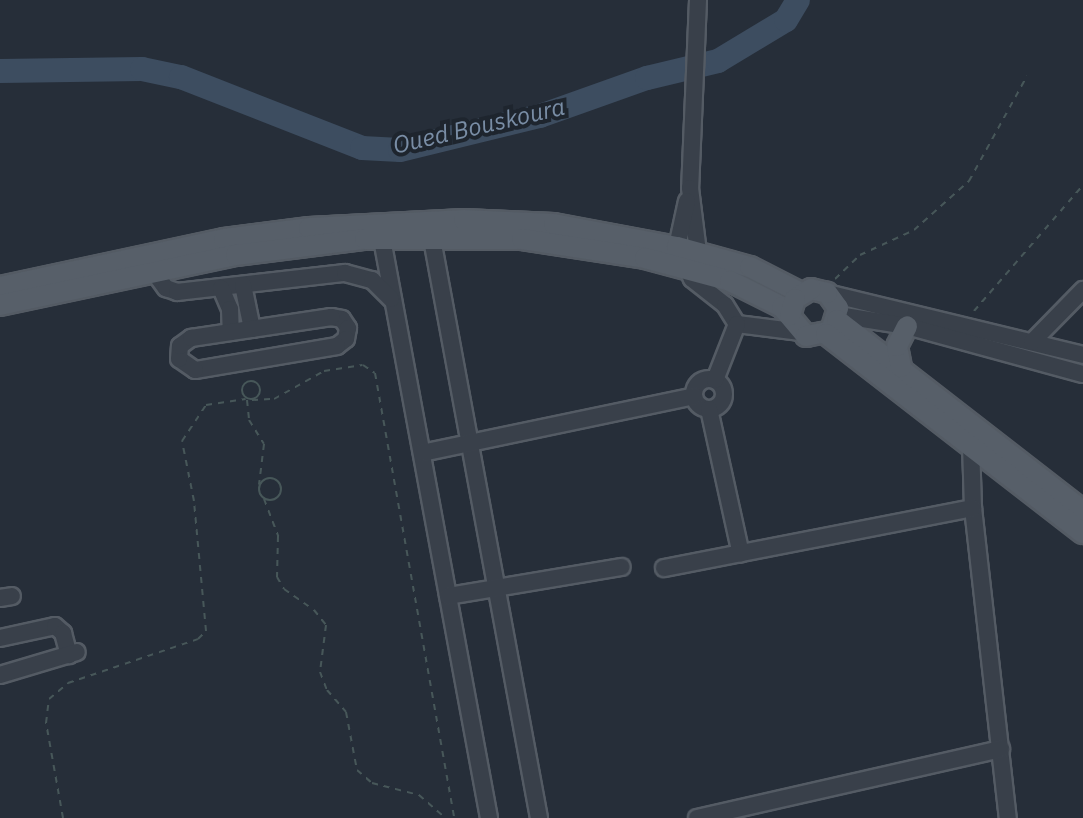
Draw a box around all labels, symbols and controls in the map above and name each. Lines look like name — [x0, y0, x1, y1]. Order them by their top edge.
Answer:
water label: Oued Bouskoura — [390, 92, 568, 160]

